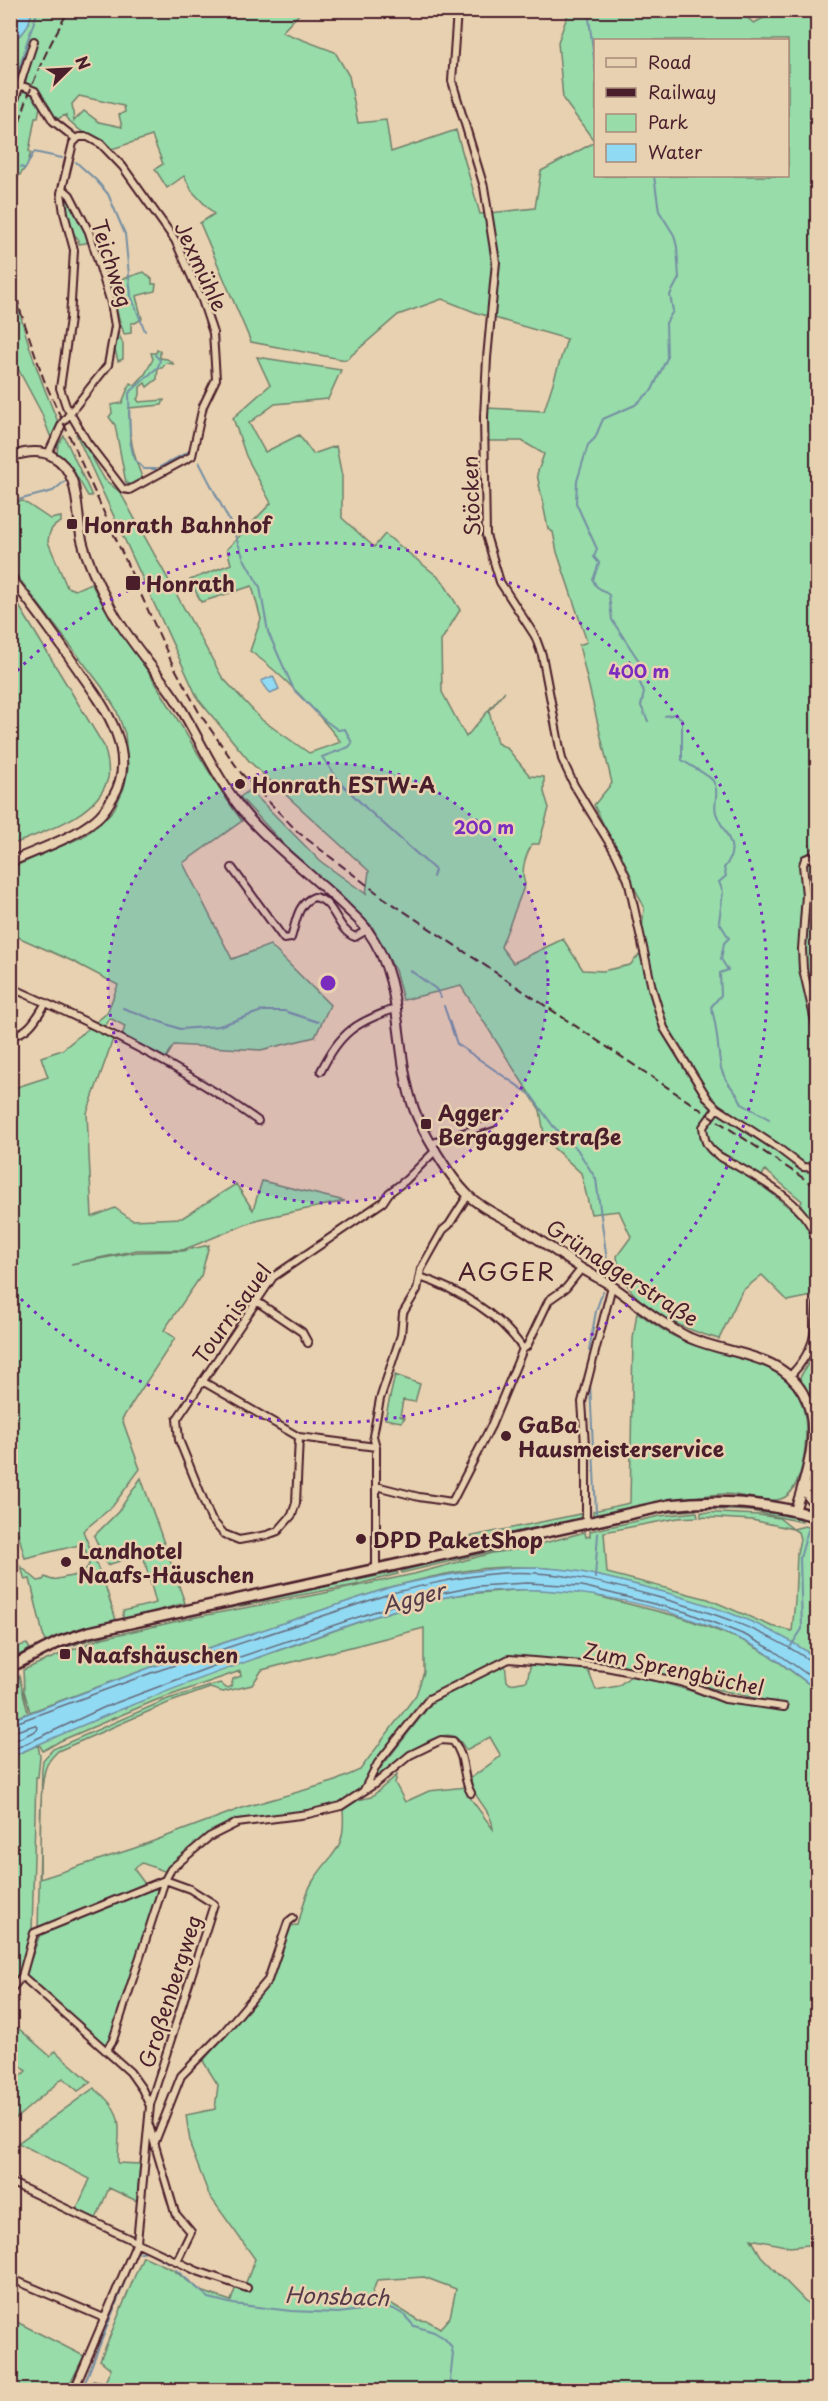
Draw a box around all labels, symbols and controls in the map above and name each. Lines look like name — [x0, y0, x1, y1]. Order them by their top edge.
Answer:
north arrow — [39, 39, 99, 99]
legend — [594, 39, 789, 177]
text: Road — [648, 48, 692, 75]
text: N — [70, 52, 97, 73]
text: Railway — [648, 78, 716, 105]
text: Park — [648, 108, 688, 135]
text: Water — [648, 138, 703, 165]
street label: Teichweg — [84, 215, 142, 311]
street label: Jexmühle — [167, 216, 237, 316]
street label: Stöcken — [453, 455, 487, 537]
place label: Honrath Bahnhof — [84, 508, 274, 540]
marker: Honrath Bahnhof — [65, 517, 79, 531]
place label: Honrath — [146, 567, 235, 599]
marker: Honrath — [124, 574, 142, 592]
text: 400 m — [609, 657, 669, 684]
place label: Honrath ESTW-A — [252, 768, 436, 800]
marker: Honrath ESTW-A — [233, 777, 247, 791]
text: 200 m — [454, 813, 514, 840]
centre of rings — [318, 973, 338, 993]
place label: Agger Bergaggerstraße — [438, 1096, 621, 1152]
marker: Agger Bergaggerstraße — [419, 1117, 433, 1131]
street label: Grünaggerstraße — [540, 1211, 706, 1333]
district label: AGGER — [458, 1253, 556, 1289]
street label: Tournisauel — [184, 1256, 278, 1370]
place label: GaBa Hausmeisterservice — [518, 1408, 724, 1464]
marker: GaBa Hausmeisterservice — [499, 1429, 513, 1443]
place label: DPD PaketShop — [373, 1523, 543, 1555]
marker: DPD PaketShop — [354, 1532, 368, 1546]
place label: Landhotel Naafs-Häuschen — [78, 1534, 254, 1590]
marker: Landhotel Naafs-Häuschen — [59, 1555, 73, 1569]
water label: Agger — [378, 1572, 451, 1621]
street label: Zum Sprengbüchel — [581, 1633, 767, 1703]
place label: Naafshäuschen — [77, 1638, 238, 1670]
marker: Naafshäuschen — [58, 1647, 72, 1661]
street label: Großenbergweg — [129, 1910, 209, 2072]
water label: Honsbach — [284, 2277, 391, 2313]

